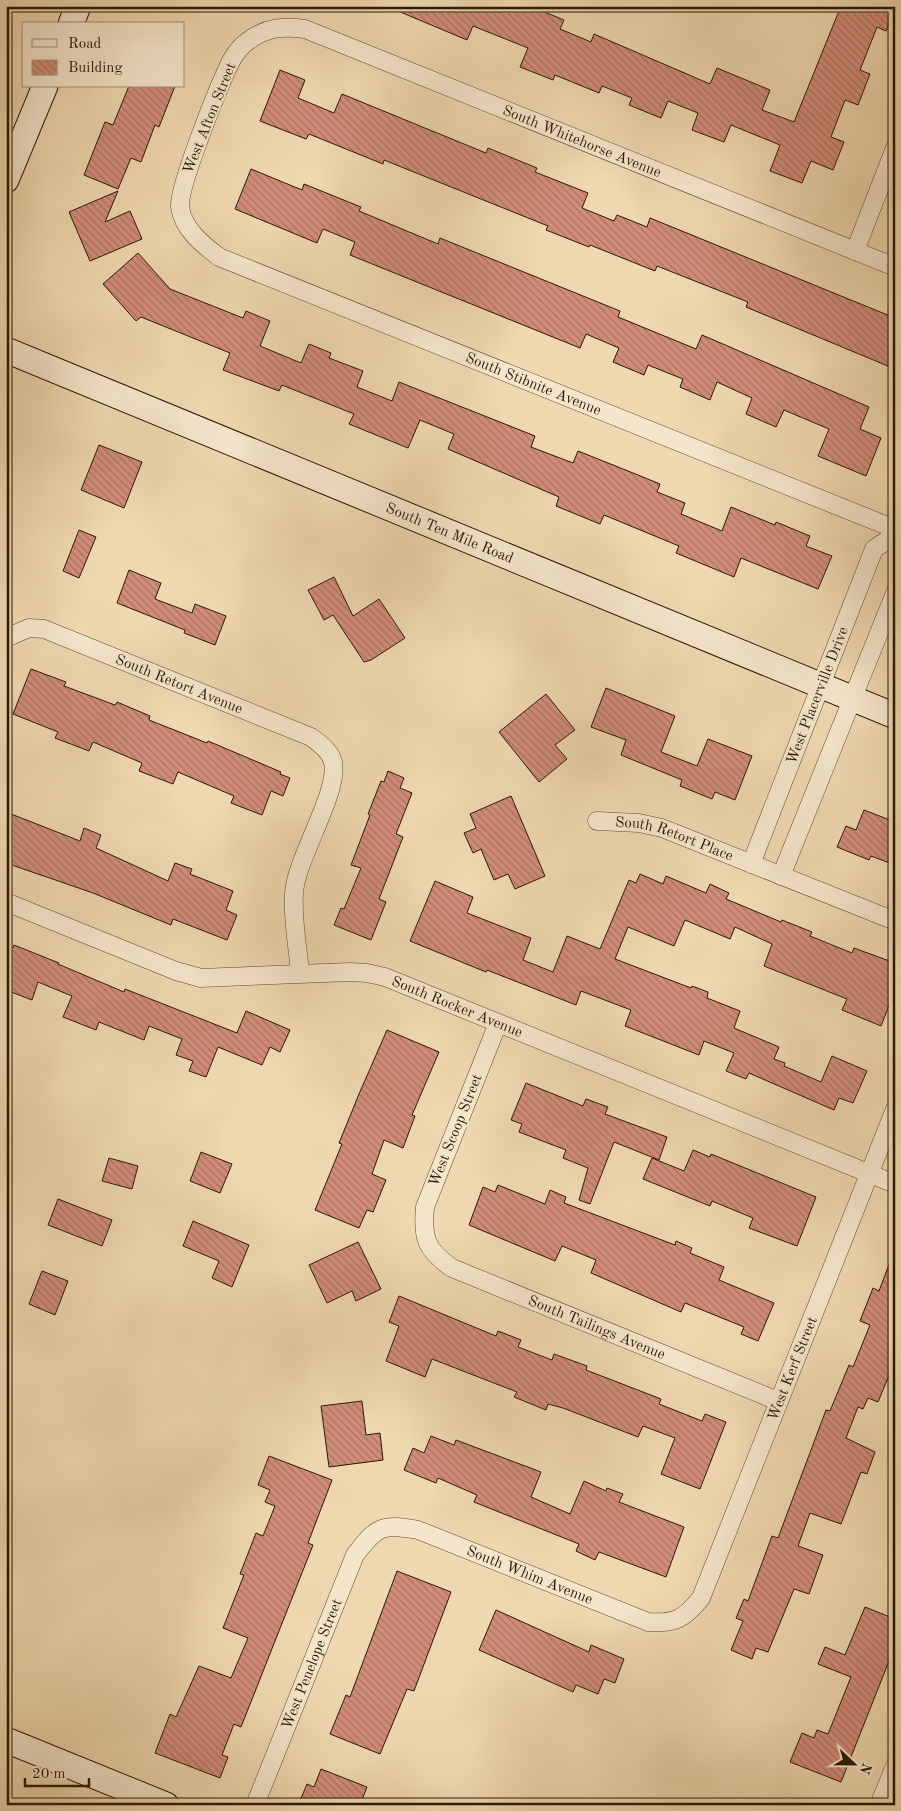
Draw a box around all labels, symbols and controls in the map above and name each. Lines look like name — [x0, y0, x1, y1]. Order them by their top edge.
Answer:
legend — [22, 22, 185, 88]
text: Road — [68, 37, 102, 52]
text: Building — [68, 61, 123, 76]
street label: West Afton Street — [181, 61, 240, 176]
street label: South Whitehorse Avenue — [500, 104, 663, 181]
street label: South Stibnite Avenue — [463, 351, 603, 419]
street label: South Ten Mile Road — [383, 501, 515, 567]
street label: West Placerville Drive — [785, 625, 852, 767]
street label: South Retort Avenue — [113, 653, 245, 718]
street label: South Retort Place — [615, 816, 735, 865]
street label: South Rocker Avenue — [389, 974, 524, 1041]
street label: West Scoop Street — [427, 1072, 486, 1189]
street label: South Tailings Avenue — [526, 1294, 667, 1363]
street label: West Kerf Street — [766, 1315, 821, 1423]
street label: South Whim Avenue — [464, 1544, 594, 1608]
street label: West Penelope Street — [280, 1597, 346, 1732]
north arrow — [828, 1738, 878, 1788]
scale bar — [25, 1756, 89, 1788]
text: N — [857, 1761, 874, 1776]
text: 20 m — [32, 1767, 66, 1782]

